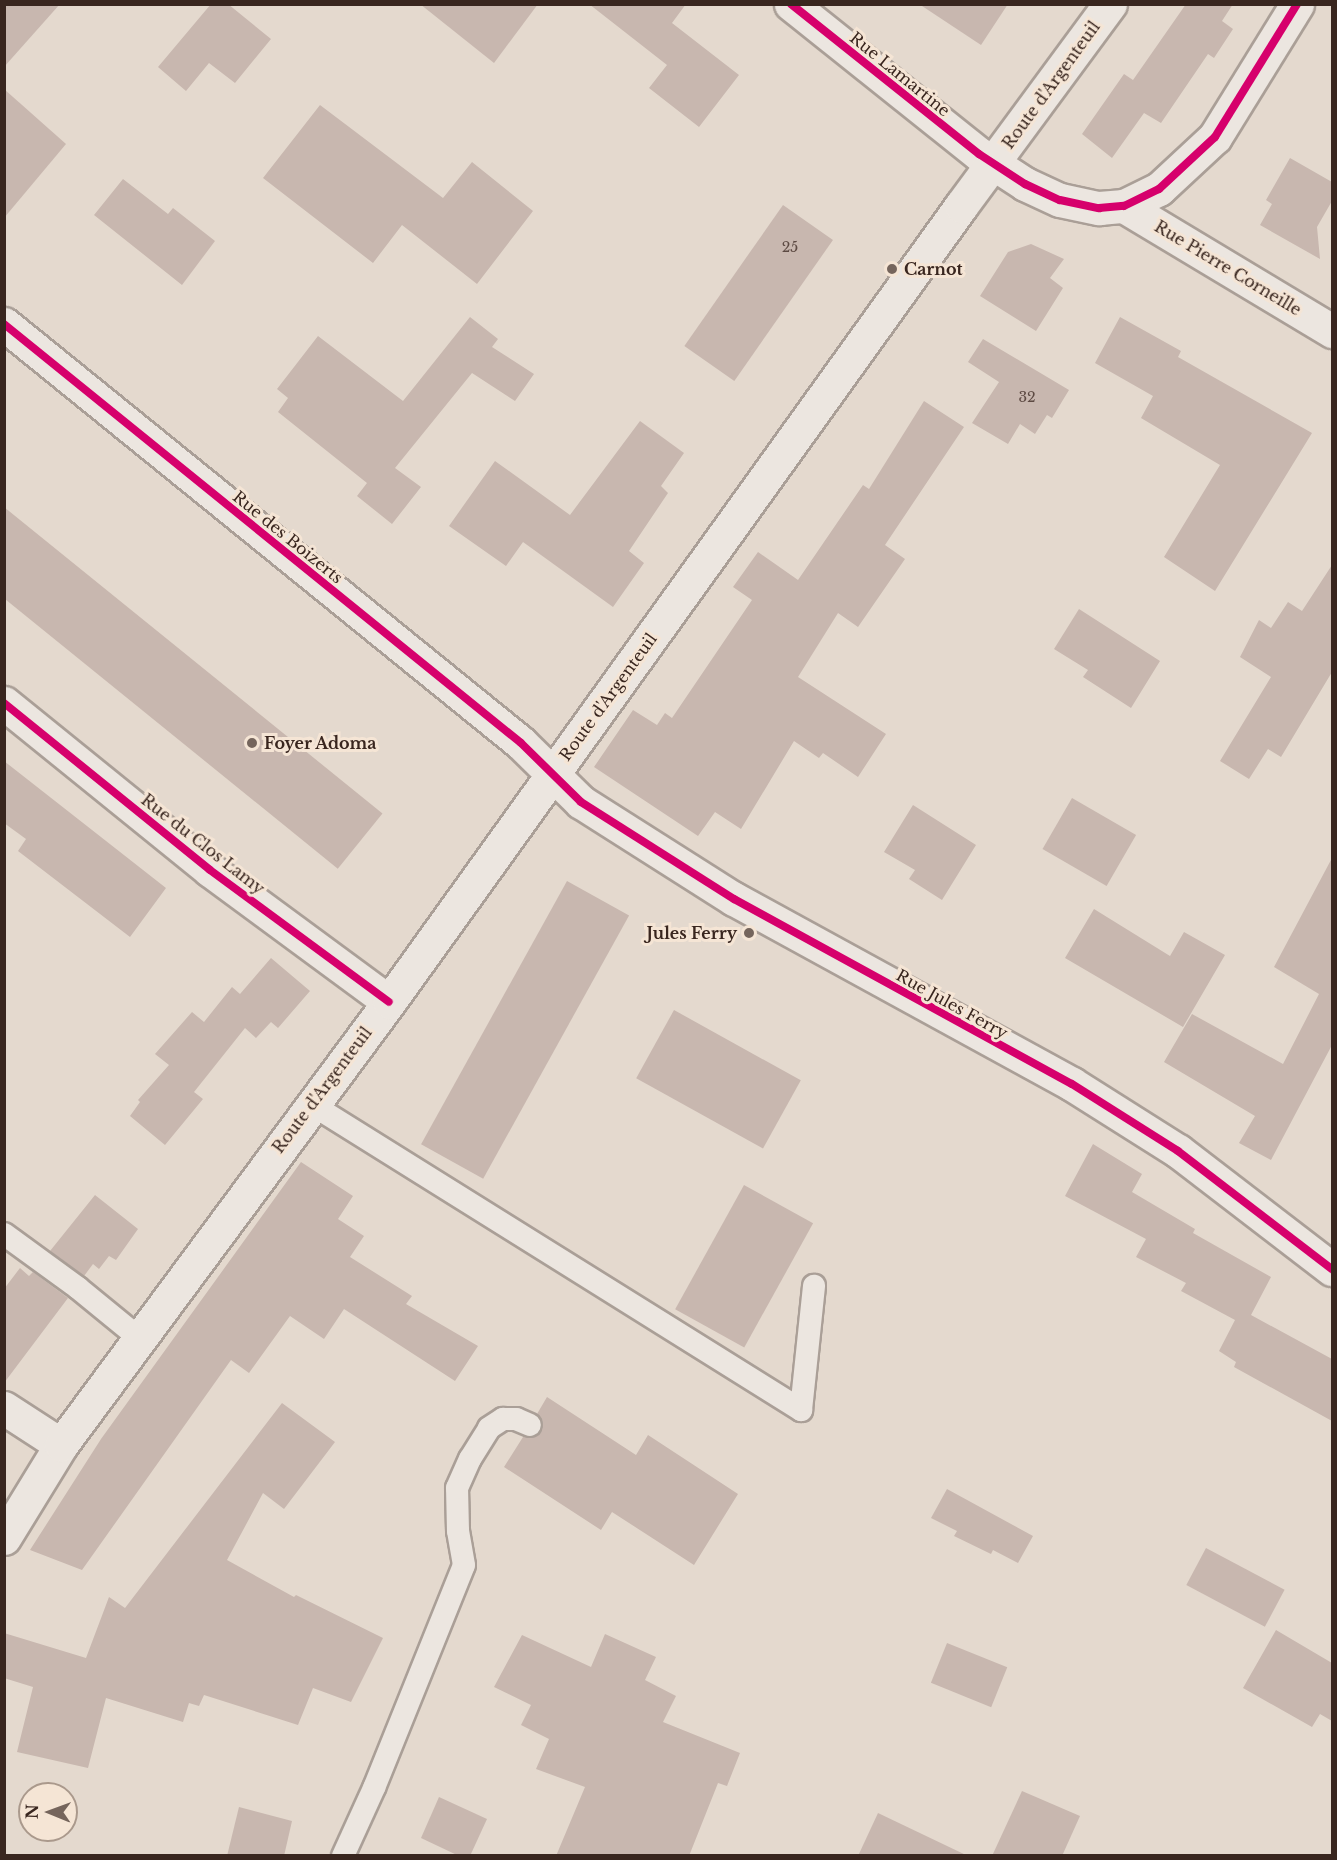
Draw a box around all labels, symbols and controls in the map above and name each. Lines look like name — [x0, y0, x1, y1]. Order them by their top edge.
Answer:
street label: Route d'Argenteuil — [998, 18, 1104, 152]
street label: Rue Lamartine — [846, 28, 954, 120]
street label: Rue Pierre Corneille — [1151, 217, 1305, 319]
house number: 25 — [782, 239, 798, 255]
place label: Carnot — [904, 259, 963, 279]
marker: Carnot — [885, 262, 899, 276]
house number: 32 — [1018, 389, 1036, 405]
street label: Rue des Boizerts — [229, 487, 347, 587]
street label: Route d'Argenteuil — [555, 630, 661, 764]
place label: Foyer Adoma — [264, 733, 377, 753]
marker: Foyer Adoma — [245, 736, 259, 750]
street label: Rue du Clos Lamy — [138, 790, 268, 898]
place label: Jules Ferry — [647, 923, 737, 943]
marker: Jules Ferry — [742, 926, 756, 940]
street label: Rue Jules Ferry — [893, 965, 1011, 1043]
street label: Route d'Argenteuil — [268, 1023, 376, 1157]
north arrow — [18, 1782, 78, 1842]
text: N — [22, 1804, 42, 1819]

